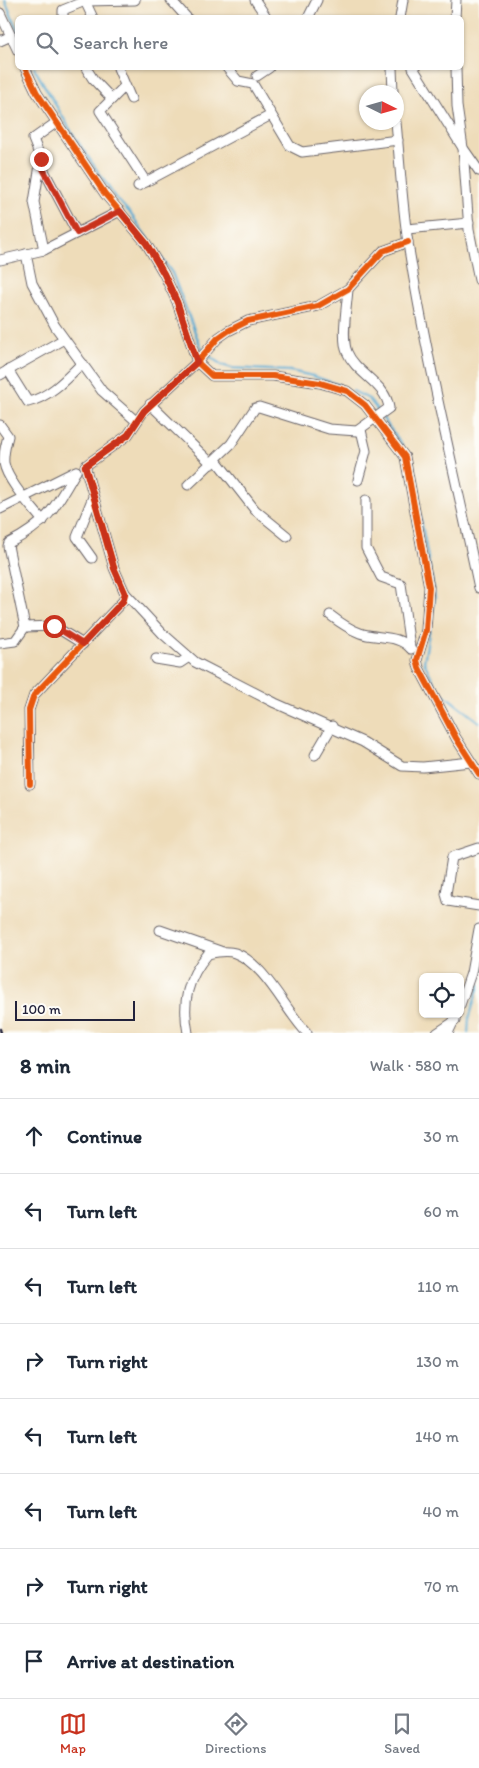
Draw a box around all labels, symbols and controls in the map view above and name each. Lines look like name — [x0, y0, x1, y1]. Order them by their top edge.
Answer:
search box — [15, 15, 464, 70]
icon: search — [33, 29, 61, 57]
text: Search here — [73, 31, 168, 54]
north arrow — [359, 85, 404, 130]
route end — [30, 148, 53, 171]
route start — [43, 615, 66, 638]
map controls — [419, 973, 464, 1018]
button: locate — [419, 973, 464, 1018]
scale bar — [15, 998, 135, 1021]
text: 100 m — [22, 1001, 61, 1018]
text: 8 min — [20, 1053, 70, 1078]
text: Walk · 580 m — [370, 1056, 459, 1075]
icon: ahead — [20, 1122, 48, 1150]
text: Continue — [67, 1125, 142, 1148]
text: 30 m — [423, 1127, 459, 1146]
icon: left — [20, 1197, 48, 1225]
text: Turn left — [67, 1200, 137, 1223]
text: 60 m — [424, 1202, 459, 1221]
icon: left — [20, 1272, 48, 1300]
text: Turn left — [67, 1275, 137, 1298]
text: 110 m — [417, 1277, 459, 1296]
icon: right — [20, 1347, 48, 1375]
text: Turn right — [67, 1350, 148, 1373]
text: 130 m — [416, 1352, 459, 1371]
icon: left — [20, 1422, 48, 1450]
text: Turn left — [67, 1425, 137, 1448]
text: 140 m — [415, 1427, 459, 1446]
icon: left — [20, 1497, 48, 1525]
text: Turn left — [67, 1500, 137, 1523]
text: 40 m — [422, 1502, 459, 1521]
icon: right — [20, 1572, 48, 1600]
text: Turn right — [67, 1575, 148, 1598]
text: 70 m — [424, 1577, 459, 1596]
icon: arrive — [20, 1647, 48, 1675]
text: Arrive at destination — [67, 1650, 234, 1673]
tab: Map — [59, 1710, 87, 1757]
tab: Directions — [205, 1710, 266, 1757]
tab: Saved — [384, 1710, 420, 1757]

